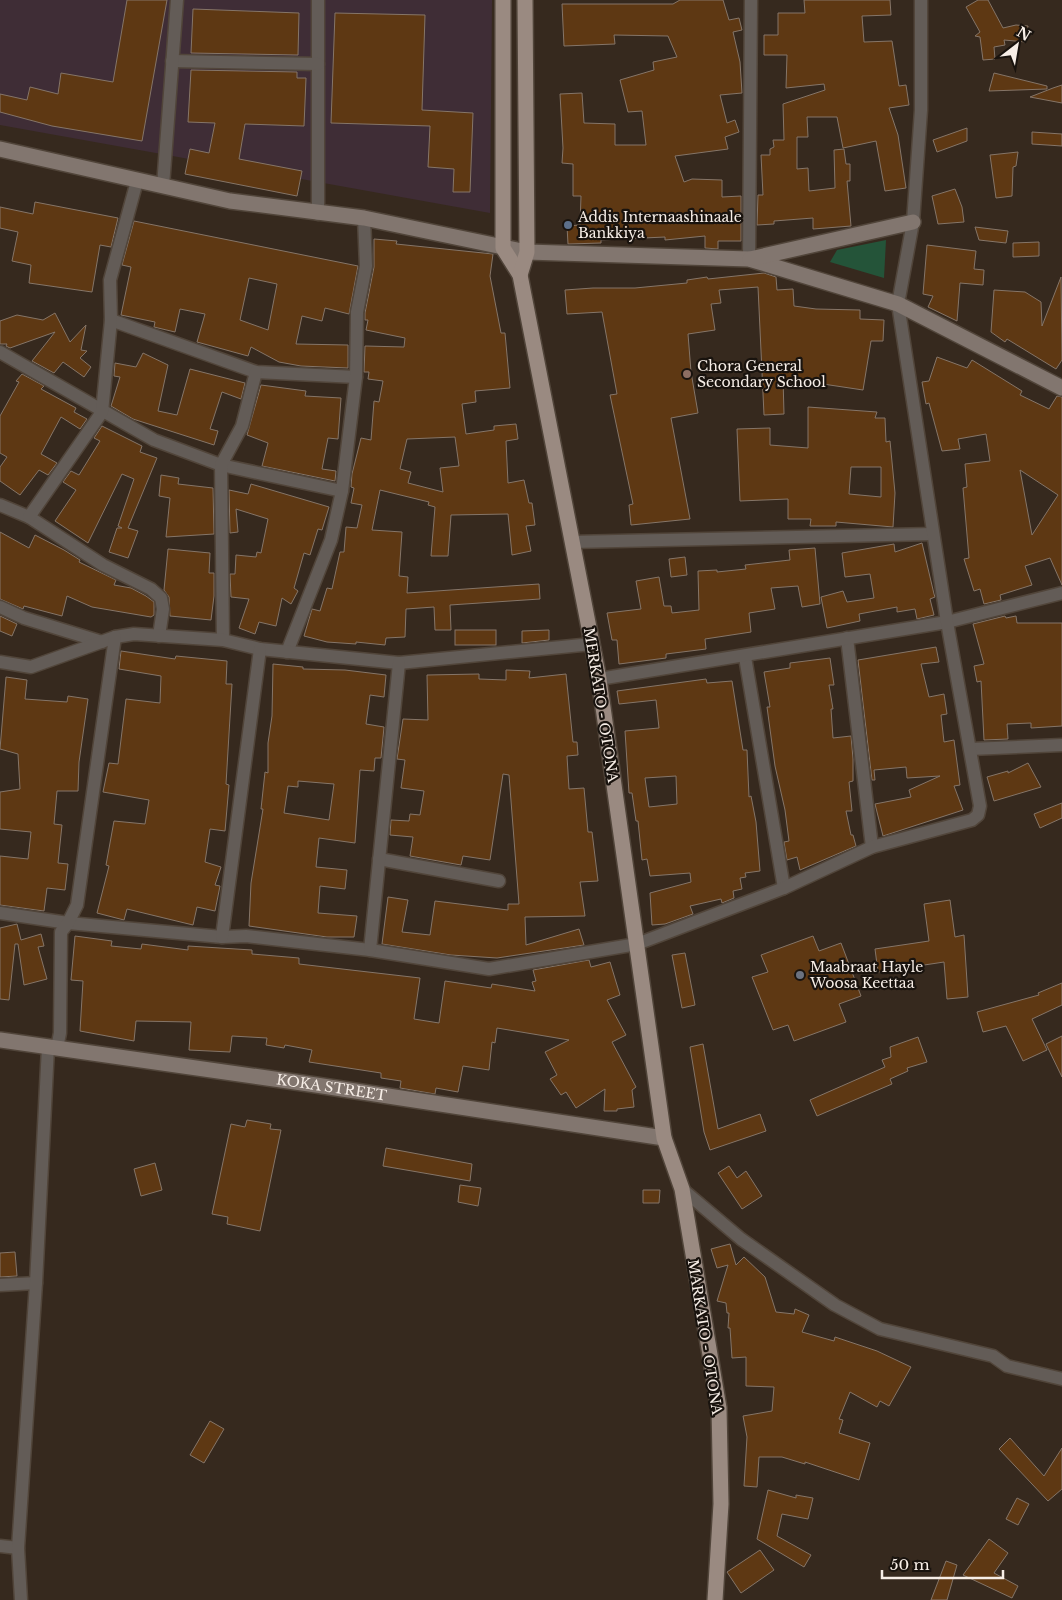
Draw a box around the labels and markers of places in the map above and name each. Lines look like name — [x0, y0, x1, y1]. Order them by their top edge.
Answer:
place label: Addis Internaashinaale Bankkiya — [577, 208, 742, 242]
marker: Addis Internaashinaale Bankkiya — [562, 219, 574, 231]
place label: Chora General Secondary School — [697, 357, 826, 391]
marker: Chora General Secondary School — [681, 368, 693, 380]
place label: Maabraat Hayle Woosa Keettaa — [809, 958, 923, 992]
marker: Maabraat Hayle Woosa Keettaa — [794, 969, 806, 981]

